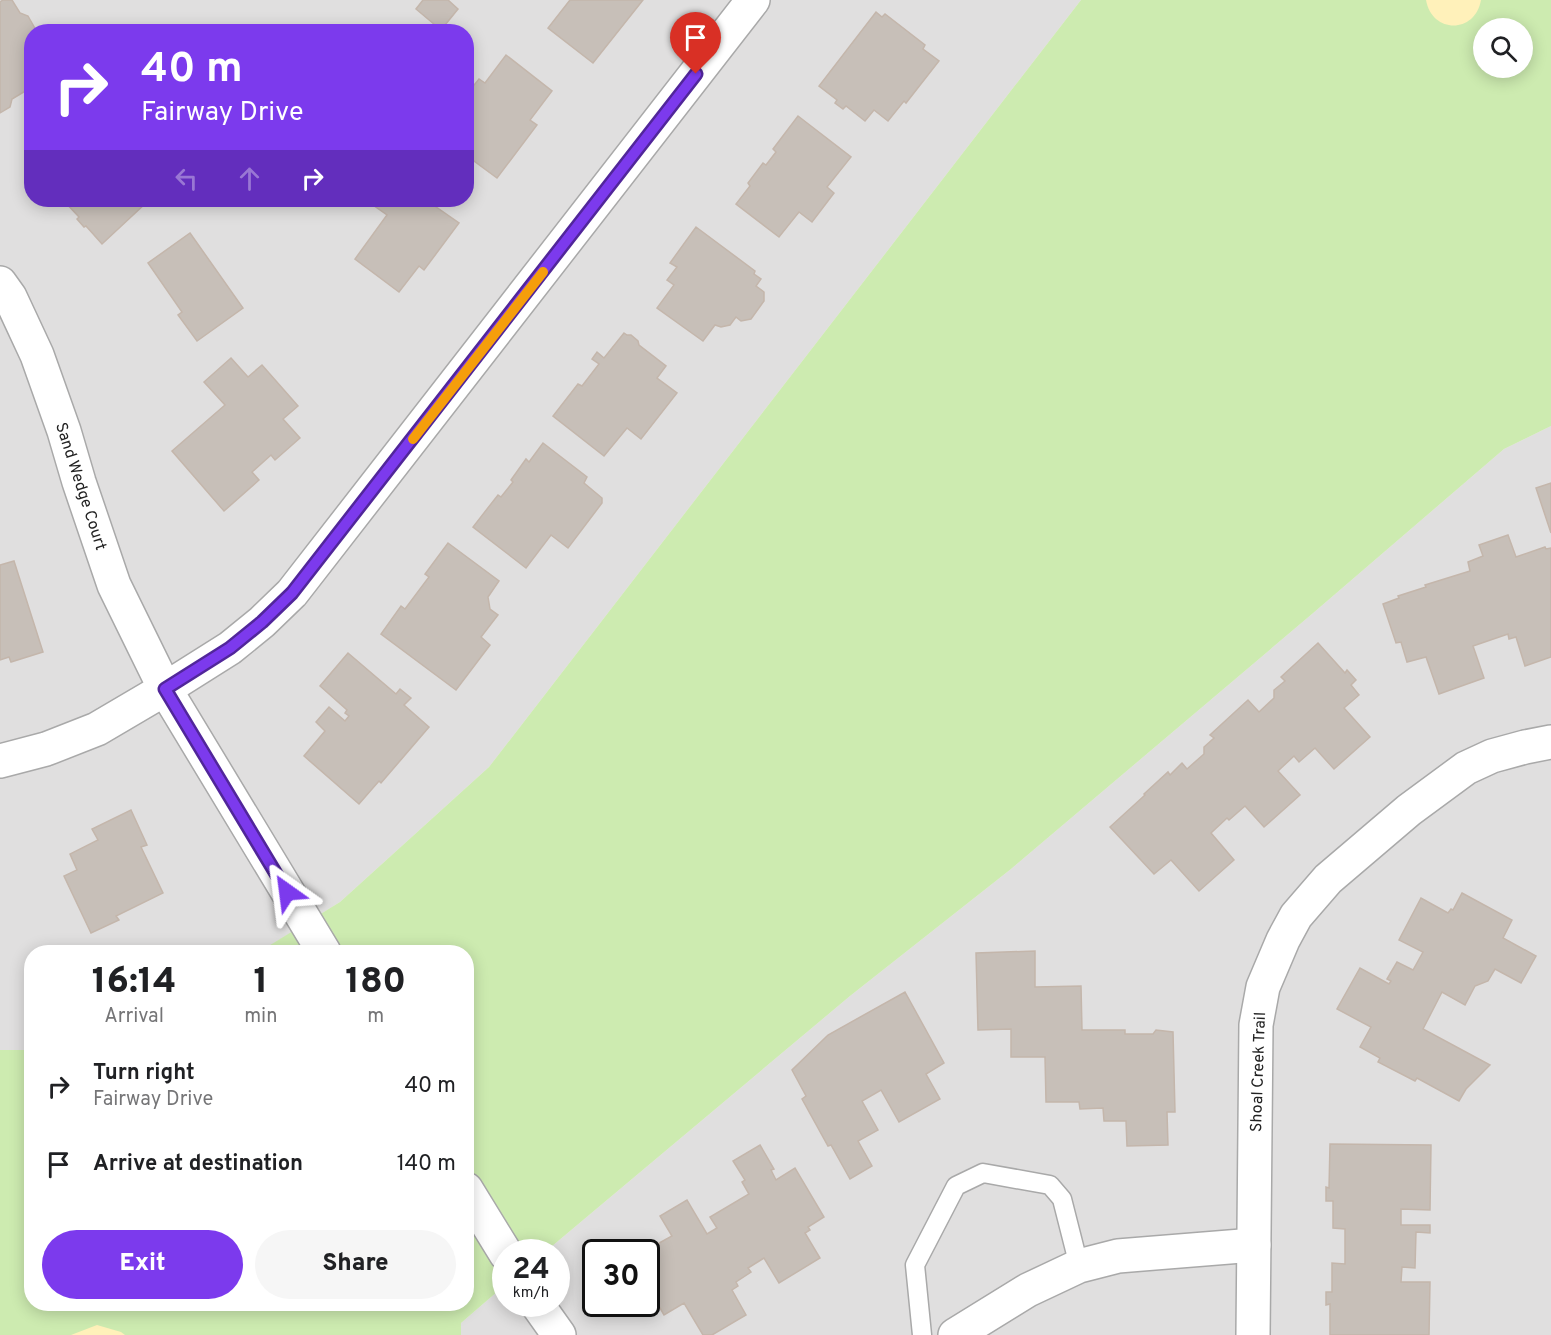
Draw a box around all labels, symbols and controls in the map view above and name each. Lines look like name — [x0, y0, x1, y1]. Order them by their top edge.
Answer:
pin — [670, 12, 721, 74]
map controls — [1473, 18, 1533, 78]
button: search — [1473, 18, 1533, 78]
icon: arrive — [679, 21, 712, 54]
text: 40 m — [141, 44, 243, 97]
icon: right — [42, 48, 120, 126]
text: Fairway Drive — [141, 96, 303, 130]
icon: left — [170, 162, 203, 195]
icon: ahead — [233, 162, 266, 195]
icon: right — [296, 162, 329, 195]
street label: Sand Wedge Court — [50, 420, 110, 553]
position arrow — [255, 860, 319, 924]
text: 16:14 — [92, 960, 176, 1006]
text: 1 — [253, 960, 268, 1006]
text: 180 — [345, 960, 406, 1006]
text: Arrival — [104, 1004, 164, 1030]
text: min — [244, 1004, 277, 1030]
text: m — [367, 1004, 384, 1030]
street label: Shoal Creek Trail — [1247, 1012, 1271, 1132]
text: Turn right — [93, 1060, 195, 1087]
icon: right — [42, 1070, 75, 1103]
text: 40 m — [404, 1073, 456, 1100]
text: Fairway Drive — [93, 1087, 213, 1113]
icon: arrive — [42, 1148, 75, 1181]
text: Arrive at destination — [93, 1151, 303, 1178]
text: 140 m — [397, 1151, 456, 1178]
button: Exit — [42, 1230, 243, 1299]
button: Share — [255, 1230, 456, 1299]
speed limit sign: 30 — [582, 1239, 660, 1317]
text: 24 — [512, 1252, 550, 1289]
text: km/h — [513, 1284, 549, 1303]

